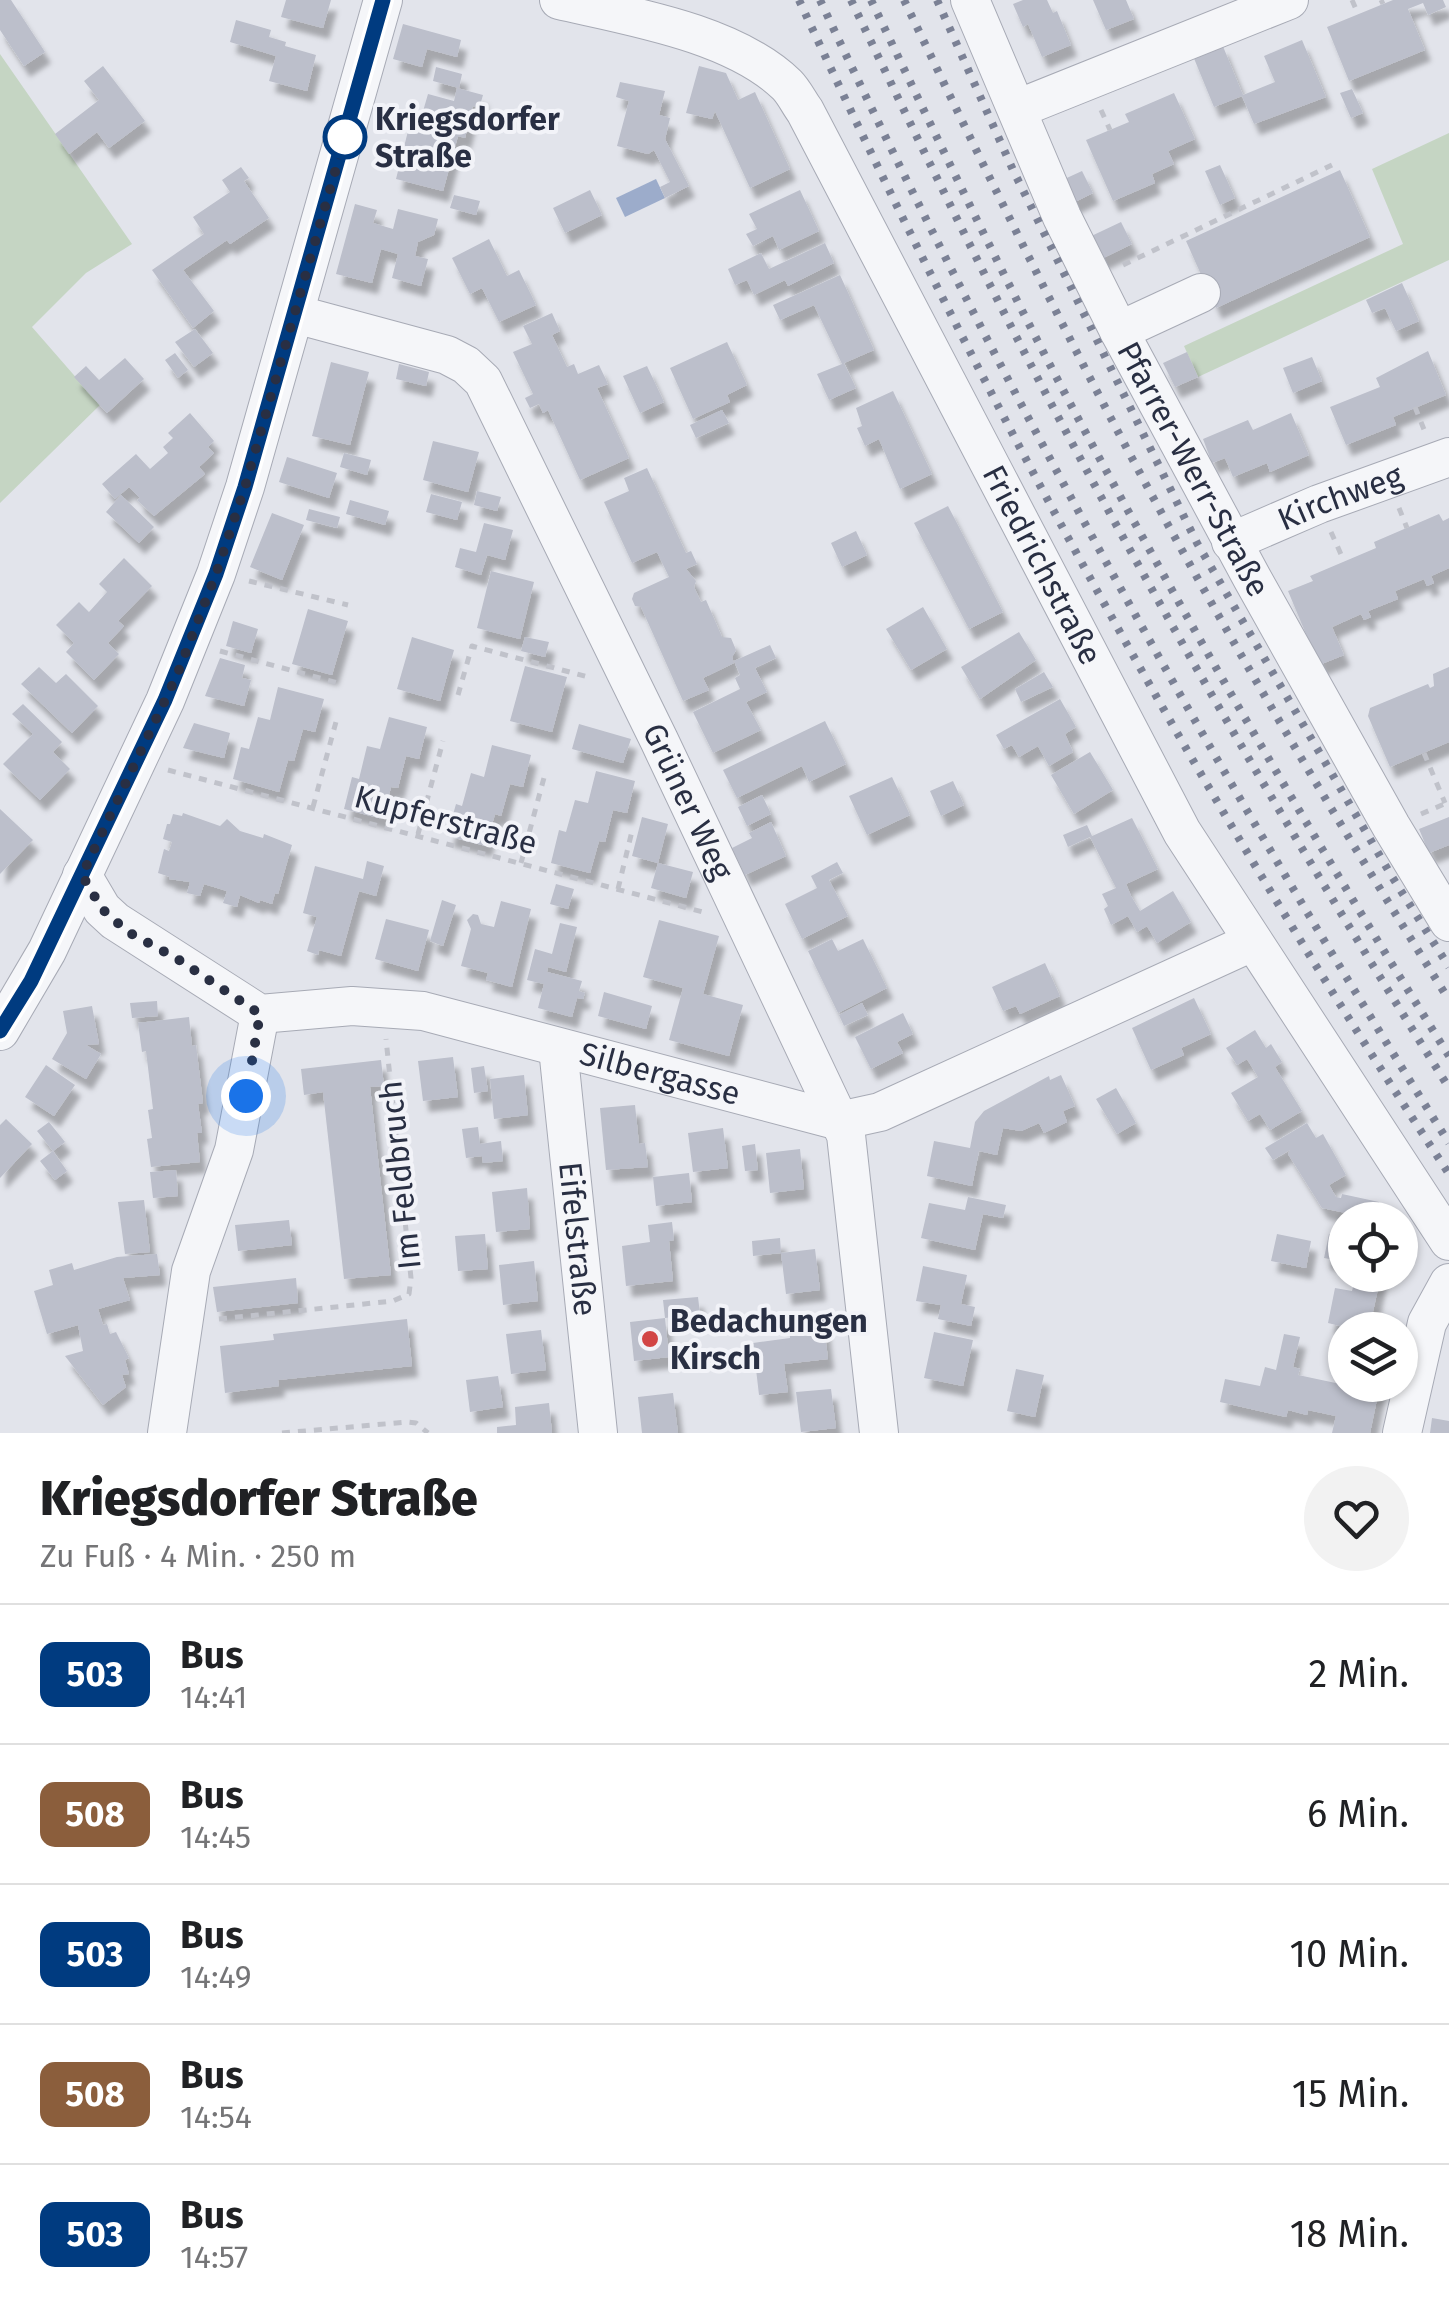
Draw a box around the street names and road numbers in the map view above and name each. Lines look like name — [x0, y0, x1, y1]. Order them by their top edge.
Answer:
street label: Pfarrer-Werr-Straße — [1109, 335, 1278, 603]
street label: Kirchweg — [1272, 456, 1408, 539]
street label: Friedrichstraße — [975, 459, 1110, 671]
street label: Grüner Weg — [635, 717, 741, 886]
street label: Kupferstraße — [351, 777, 541, 863]
street label: Silbergasse — [576, 1034, 744, 1113]
street label: Im Feldbruch — [371, 1079, 429, 1271]
street label: Eifelstraße — [551, 1160, 605, 1318]

